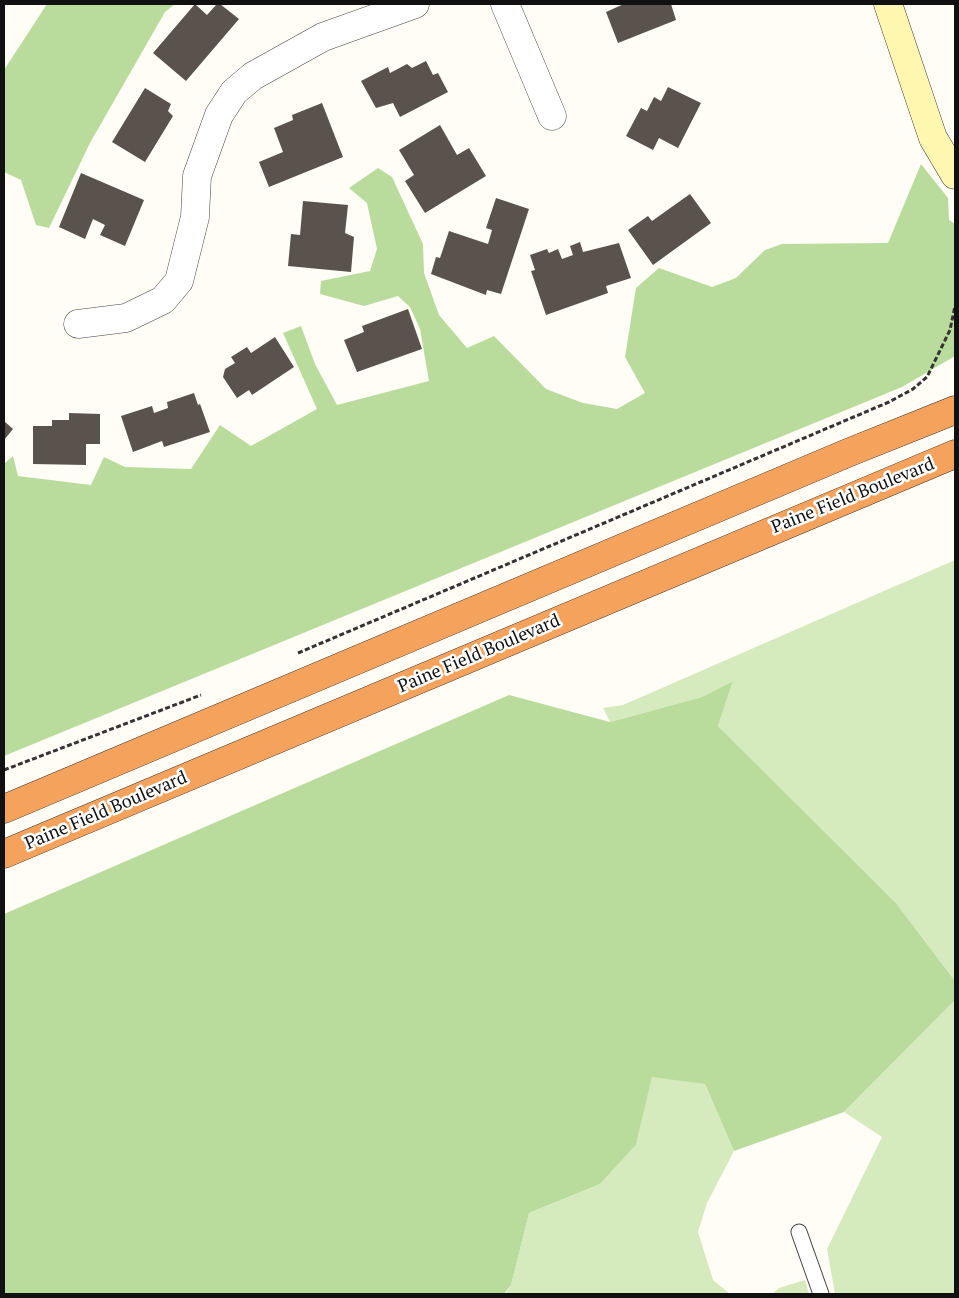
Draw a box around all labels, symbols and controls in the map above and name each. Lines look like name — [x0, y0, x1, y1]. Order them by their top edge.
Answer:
street label: Paine Field Boulevard — [768, 453, 938, 539]
street label: Paine Field Boulevard — [395, 610, 563, 698]
street label: Paine Field Boulevard — [22, 767, 190, 855]

